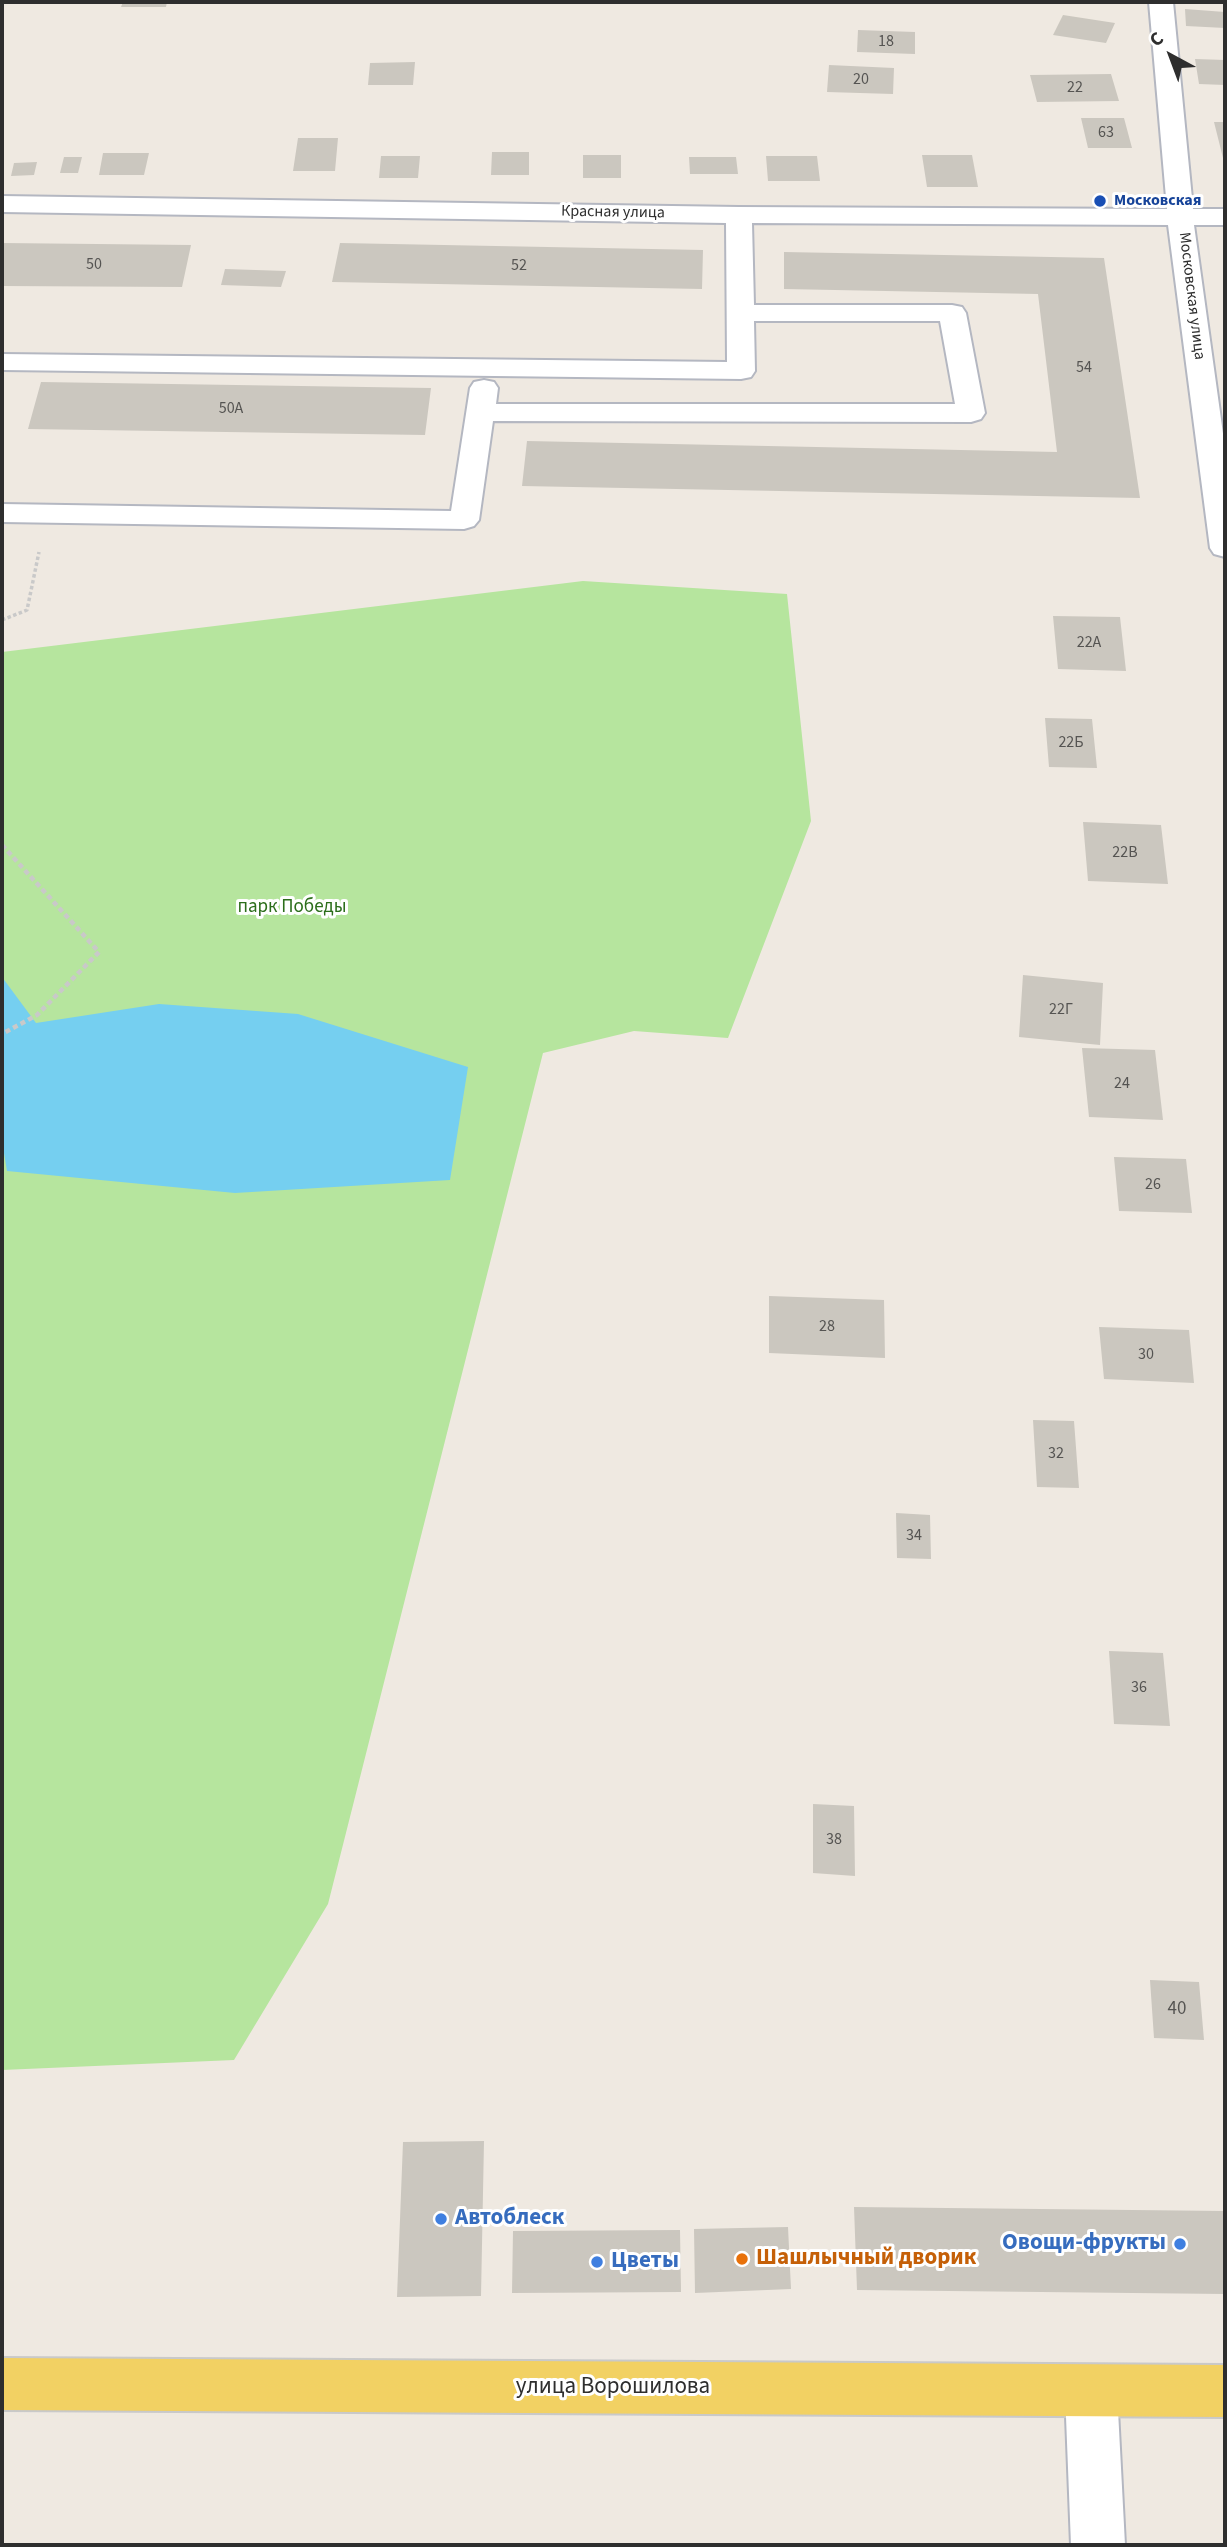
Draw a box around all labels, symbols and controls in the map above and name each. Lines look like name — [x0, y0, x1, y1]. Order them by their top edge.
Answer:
north arrow — [1136, 21, 1206, 91]
text: С — [1144, 26, 1170, 54]
house number: 18 — [878, 32, 894, 52]
house number: 20 — [853, 70, 869, 90]
house number: 22 — [1067, 78, 1083, 98]
house number: 63 — [1098, 123, 1114, 143]
place label: Московская — [1114, 191, 1201, 211]
marker: Московская — [1092, 193, 1108, 209]
street label: Красная улица — [561, 202, 665, 224]
street label: Московская улица — [1174, 231, 1208, 361]
house number: 50 — [86, 255, 102, 275]
house number: 52 — [511, 256, 527, 276]
house number: 54 — [1076, 358, 1092, 378]
house number: 50А — [219, 399, 243, 419]
house number: 22А — [1077, 633, 1101, 653]
house number: 22Б — [1058, 733, 1084, 753]
house number: 22В — [1112, 843, 1138, 863]
park label: парк Победы — [237, 897, 347, 919]
house number: 22Г — [1049, 1000, 1073, 1020]
house number: 24 — [1114, 1074, 1130, 1094]
house number: 26 — [1145, 1175, 1161, 1195]
house number: 28 — [819, 1317, 835, 1337]
house number: 30 — [1138, 1345, 1154, 1365]
house number: 32 — [1048, 1444, 1064, 1464]
house number: 34 — [906, 1526, 922, 1546]
house number: 36 — [1131, 1678, 1147, 1698]
house number: 38 — [826, 1830, 842, 1850]
house number: 40 — [1168, 1999, 1186, 2021]
place label: Автоблеск — [455, 2205, 564, 2233]
marker: Автоблеск — [433, 2211, 449, 2227]
place label: Овощи-фрукты — [1002, 2230, 1166, 2258]
marker: Овощи-фрукты — [1172, 2236, 1188, 2252]
place label: Шашлычный дворик — [756, 2245, 976, 2273]
place label: Цветы — [611, 2248, 679, 2276]
marker: Шашлычный дворик — [734, 2251, 750, 2267]
marker: Цветы — [589, 2254, 605, 2270]
street label: улица Ворошилова — [516, 2374, 710, 2402]

